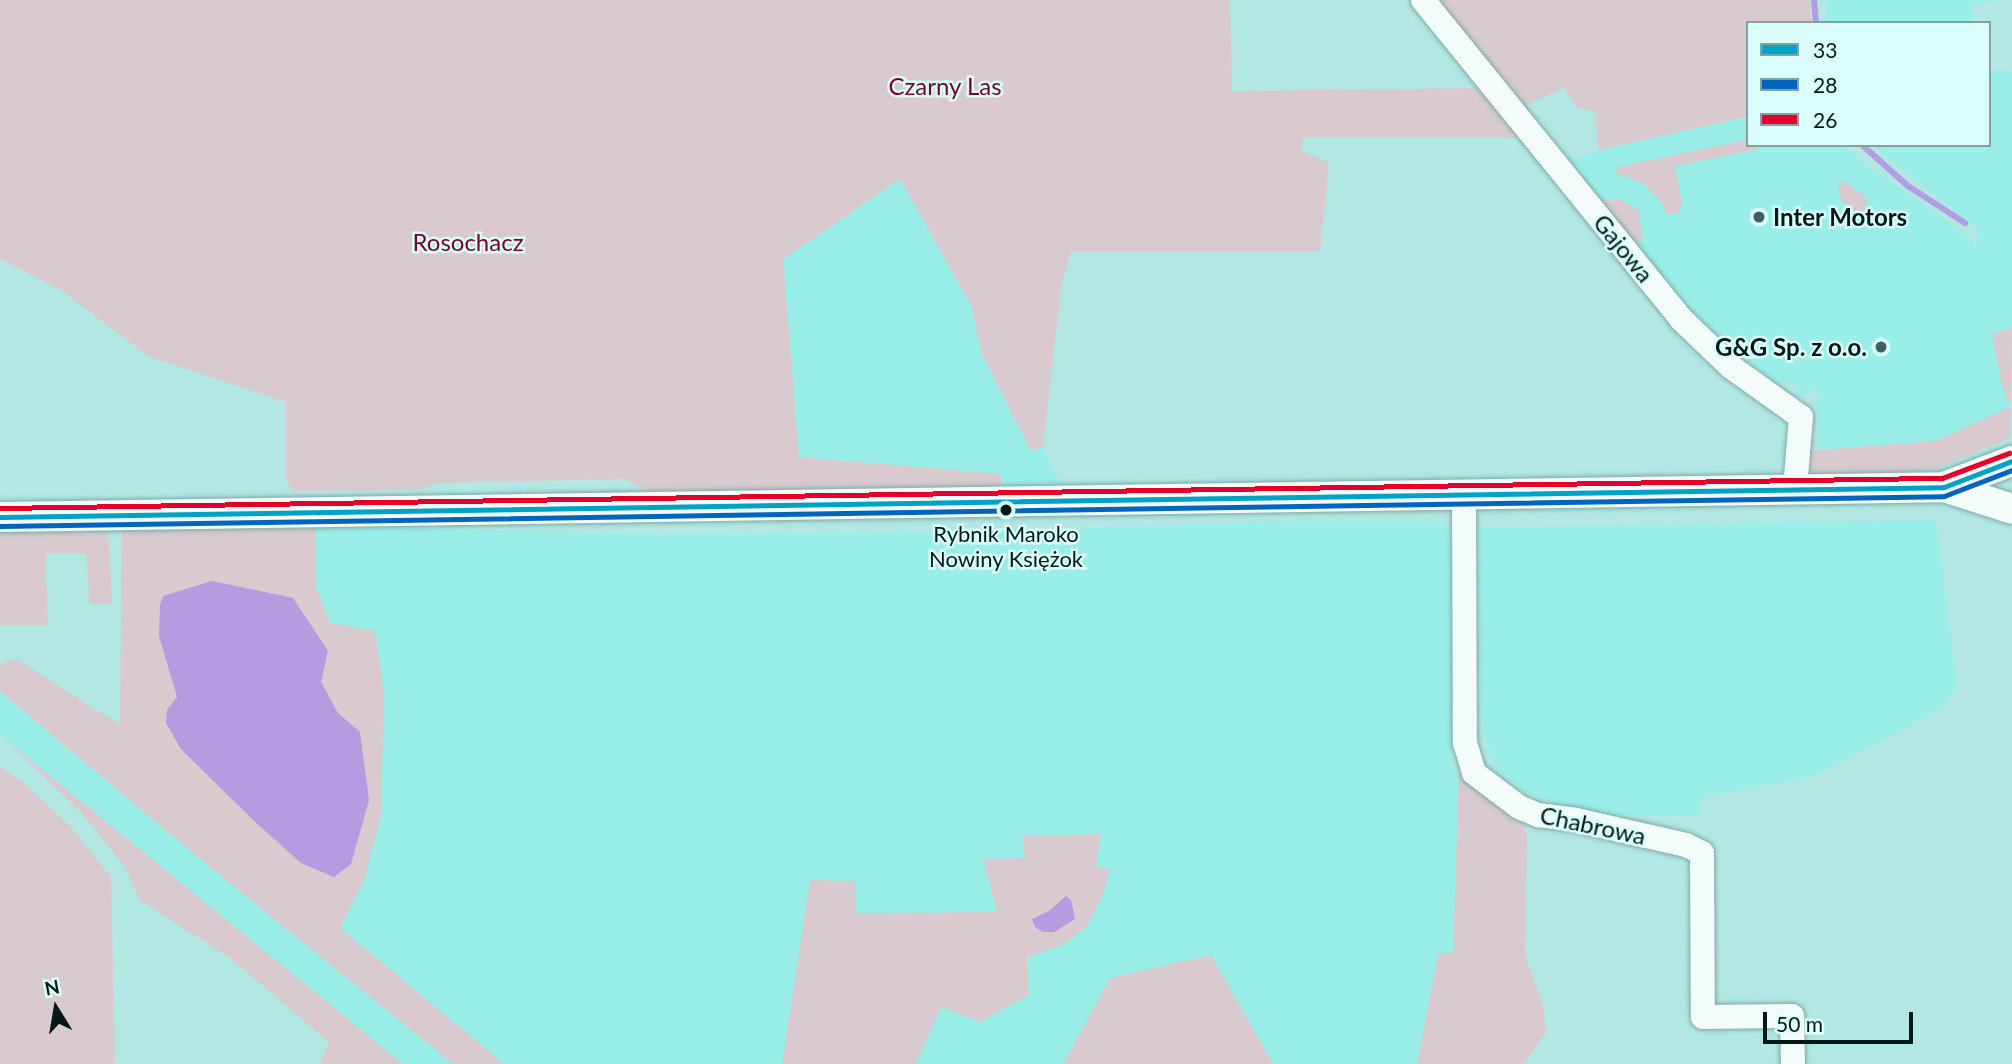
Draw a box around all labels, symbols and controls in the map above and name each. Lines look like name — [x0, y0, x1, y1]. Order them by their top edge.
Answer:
legend — [1746, 21, 1991, 147]
text: 33 — [1813, 37, 1837, 62]
park label: Czarny Las — [888, 72, 1002, 100]
text: 28 — [1813, 72, 1837, 97]
text: 26 — [1813, 107, 1837, 132]
place label: Inter Motors — [1773, 203, 1908, 231]
street label: Gajowa — [1588, 208, 1660, 288]
marker: Inter Motors — [1751, 209, 1767, 225]
park label: Rosochacz — [413, 228, 523, 256]
place label: G&G Sp. z o.o. — [1715, 333, 1867, 361]
marker: G&G Sp. z o.o. — [1873, 339, 1889, 355]
marker: Rybnik Maroko Nowiny Księżok — [999, 503, 1013, 517]
place label: Rybnik Maroko Nowiny Księżok — [929, 520, 1083, 572]
street label: Chabrowa — [1538, 800, 1648, 850]
north arrow — [21, 973, 91, 1043]
text: N — [43, 974, 61, 1000]
scale bar — [1767, 998, 1918, 1042]
text: 50 m — [1776, 1011, 1823, 1036]

